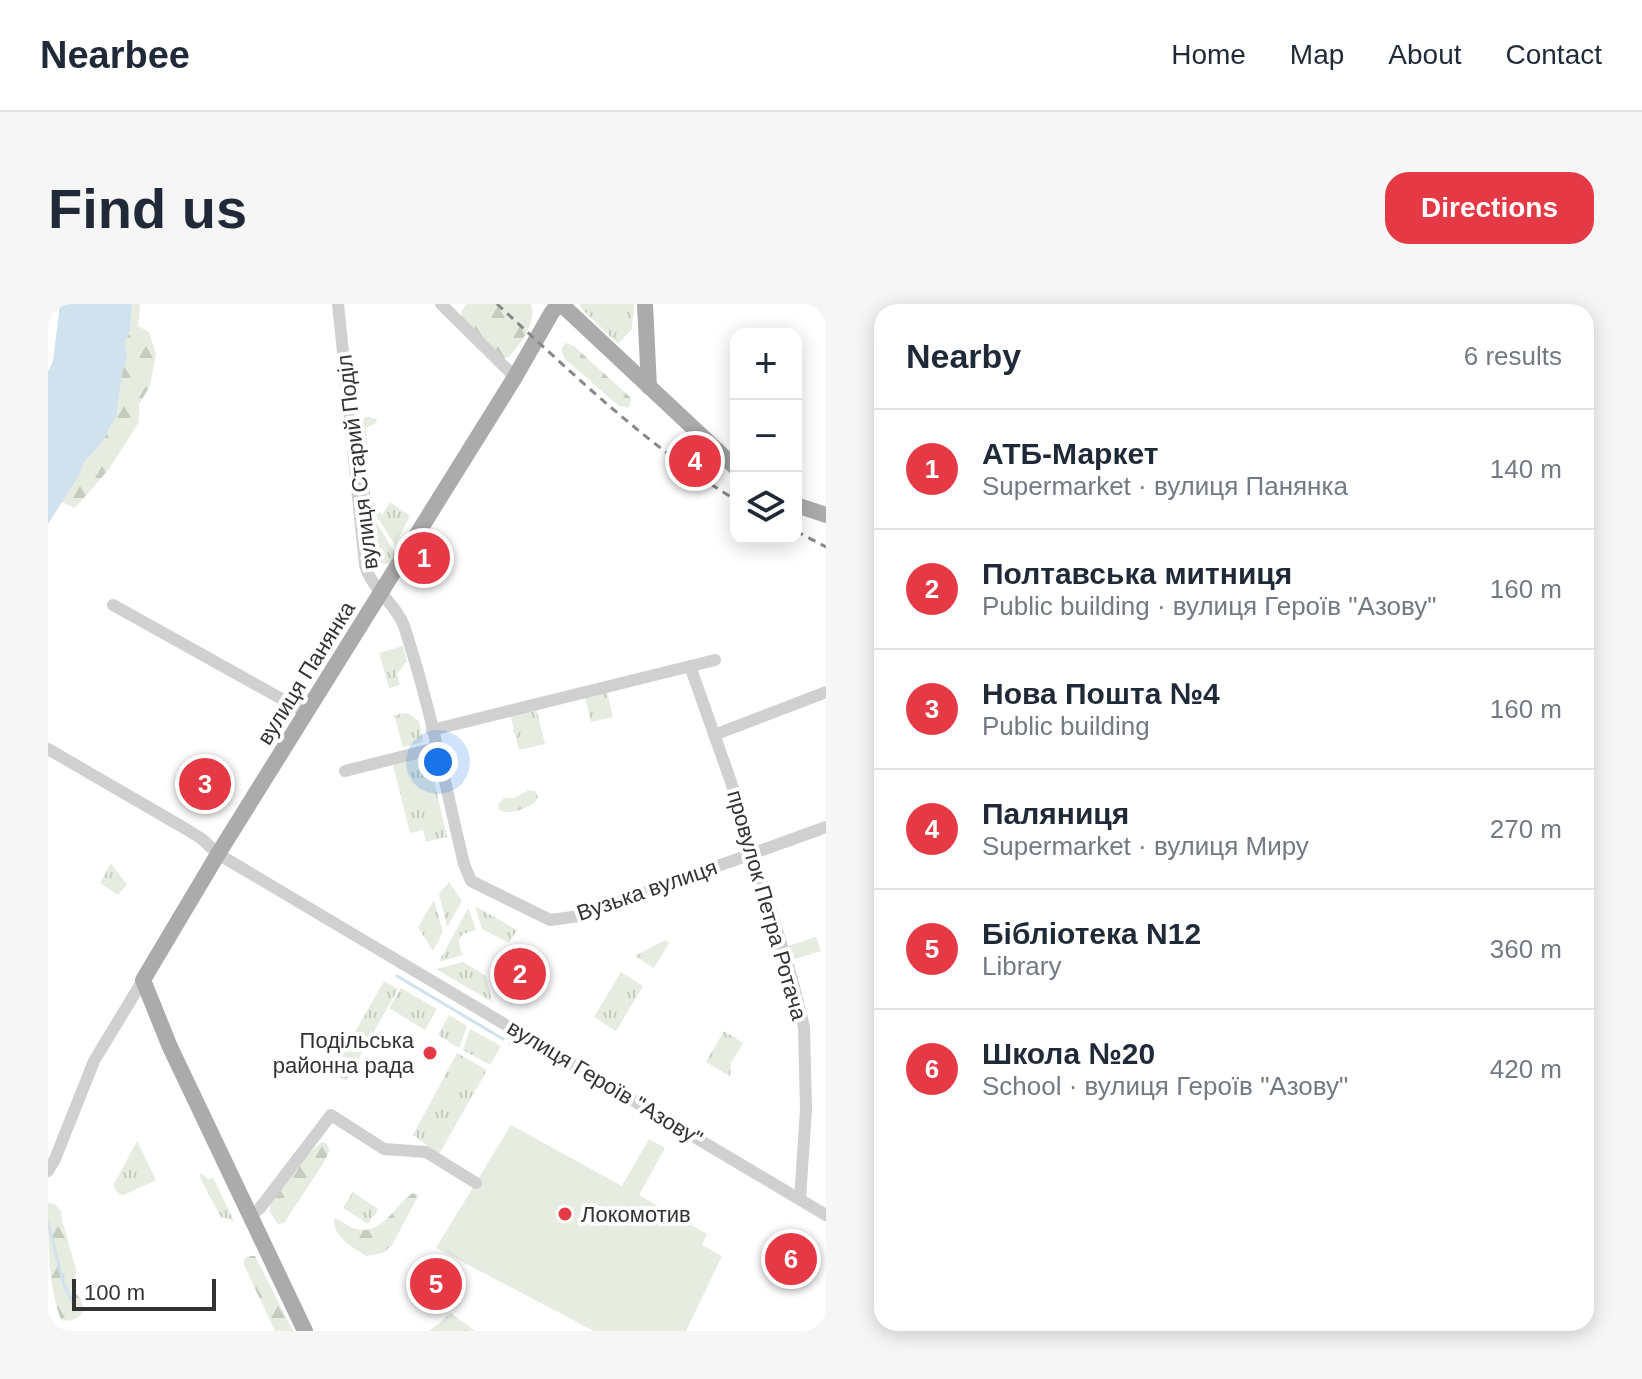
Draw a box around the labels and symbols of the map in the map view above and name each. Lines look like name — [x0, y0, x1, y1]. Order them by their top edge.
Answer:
street label: вулиця Старий Поділ — [331, 353, 383, 571]
pin: 4 — [669, 431, 721, 491]
pin: 1 — [398, 528, 450, 588]
street label: вулиця Панянка — [252, 596, 360, 749]
your location — [418, 742, 458, 782]
pin: 3 — [179, 754, 231, 814]
street label: провулок Петра Ротача — [722, 787, 812, 1024]
street label: Вузька вулиця — [574, 854, 720, 926]
pin: 2 — [494, 944, 546, 1004]
street label: вулиця Героїв "Азову" — [503, 1015, 707, 1151]
place label: Подільська районна рада — [273, 1028, 415, 1078]
marker: Подільська районна рада — [421, 1044, 439, 1062]
place label: Локомотив — [581, 1202, 691, 1227]
marker: Локомотив — [556, 1205, 574, 1223]
pin: 6 — [765, 1229, 817, 1289]
pin: 5 — [410, 1254, 462, 1314]
scale bar — [72, 1275, 216, 1311]

